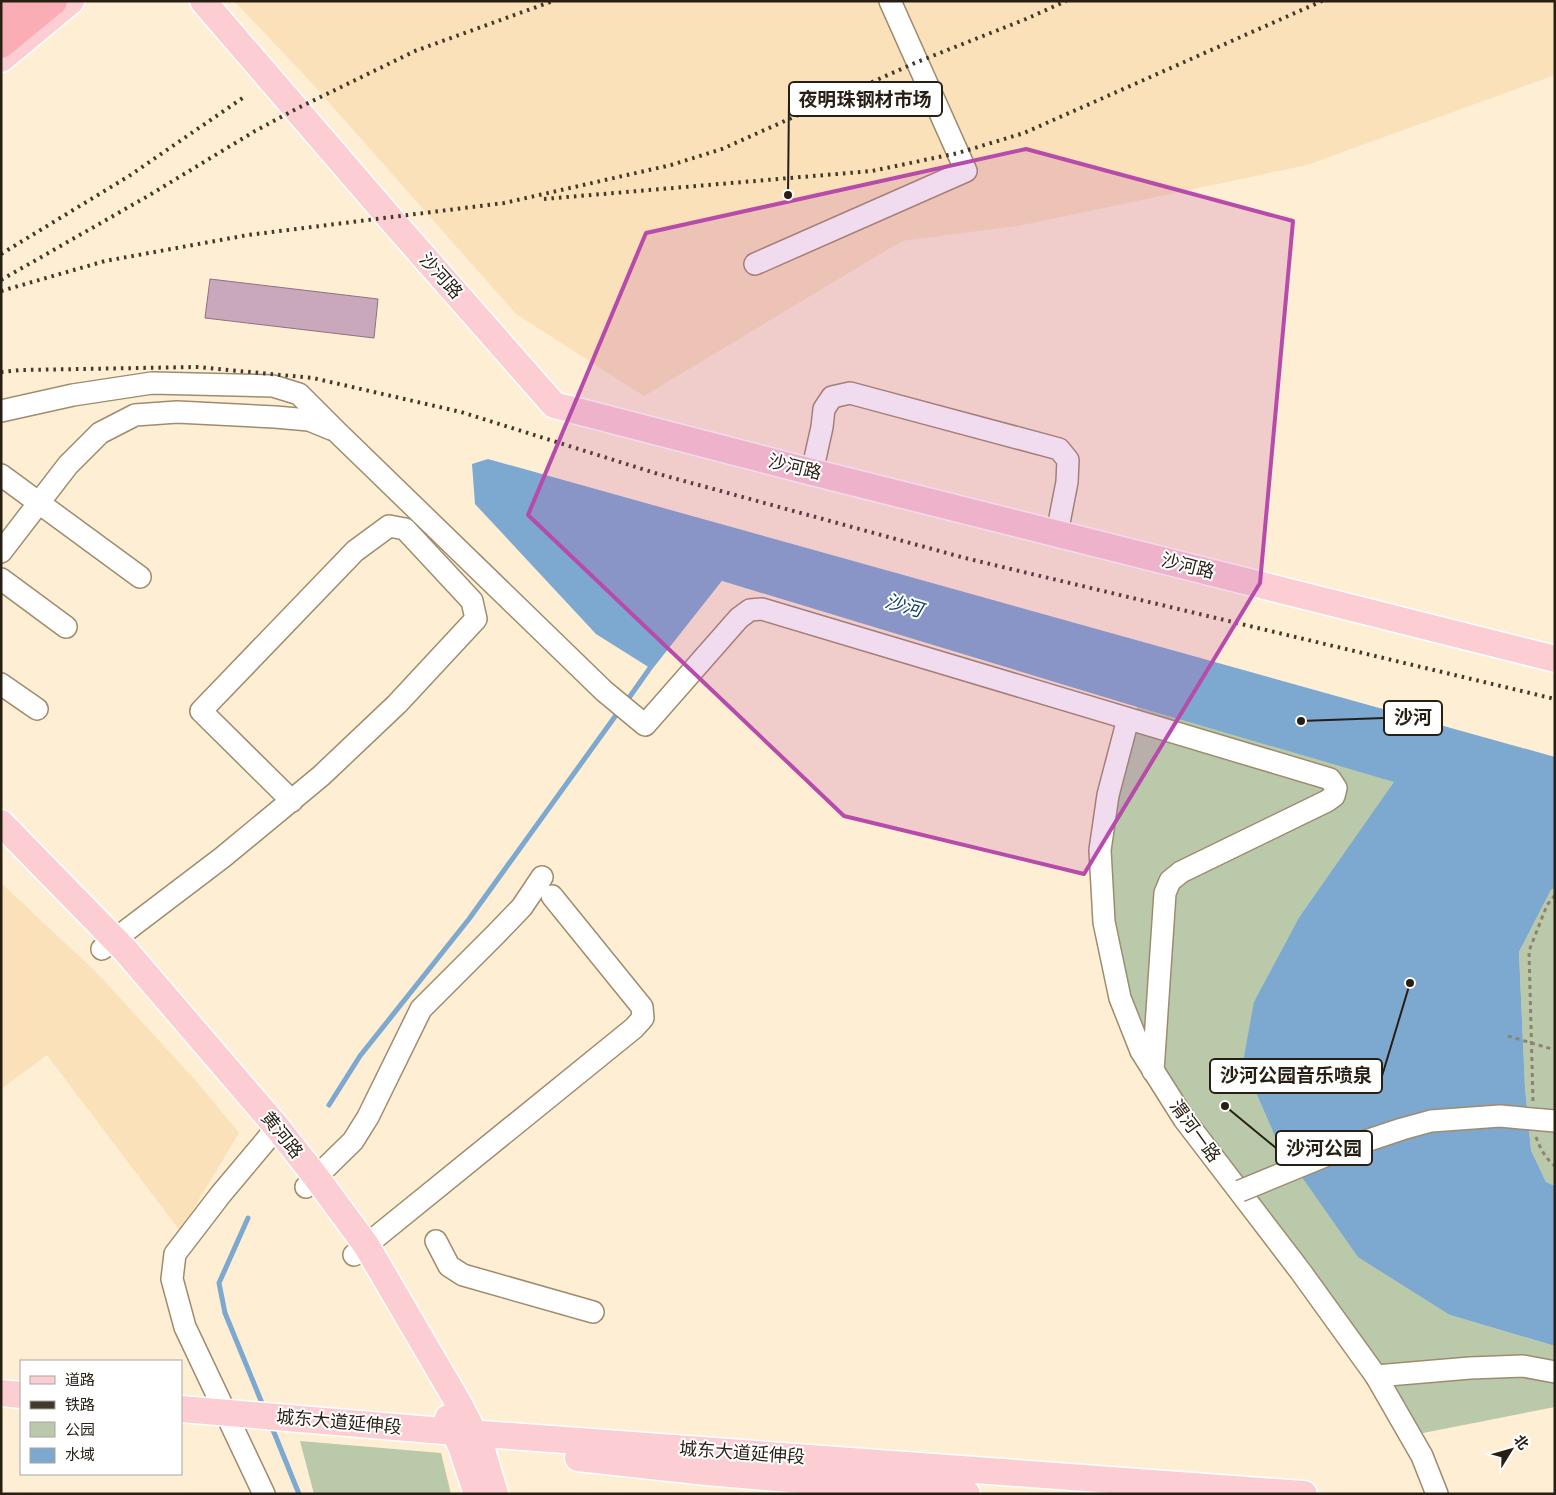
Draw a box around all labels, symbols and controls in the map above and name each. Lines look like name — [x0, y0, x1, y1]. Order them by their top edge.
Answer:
callout: 夜明珠钢材市场 — [789, 82, 942, 116]
text: 夜明珠钢材市场 — [798, 88, 932, 112]
street label: 沙河路 — [415, 249, 467, 303]
street label: 沙河路 — [766, 450, 824, 484]
street label: 沙河路 — [1159, 549, 1217, 583]
water label: 沙河 — [882, 589, 929, 624]
callout: 沙河 — [1384, 701, 1442, 735]
text: 沙河 — [1394, 706, 1432, 730]
callout: 沙河公园音乐喷泉 — [1210, 1059, 1382, 1093]
text: 沙河公园音乐喷泉 — [1220, 1064, 1372, 1088]
street label: 渭河一路 — [1165, 1095, 1225, 1167]
street label: 黄河路 — [256, 1107, 308, 1163]
callout: 沙河公园 — [1276, 1131, 1372, 1165]
text: 沙河公园 — [1286, 1137, 1362, 1161]
legend — [20, 1360, 182, 1475]
text: 道路 — [65, 1371, 95, 1389]
text: 铁路 — [65, 1396, 95, 1414]
street label: 城东大道延伸段 — [275, 1406, 403, 1438]
text: 公园 — [65, 1421, 95, 1439]
north arrow — [1486, 1425, 1536, 1475]
text: 北 — [1510, 1432, 1532, 1453]
street label: 城东大道延伸段 — [678, 1438, 806, 1468]
text: 水域 — [65, 1446, 95, 1464]

